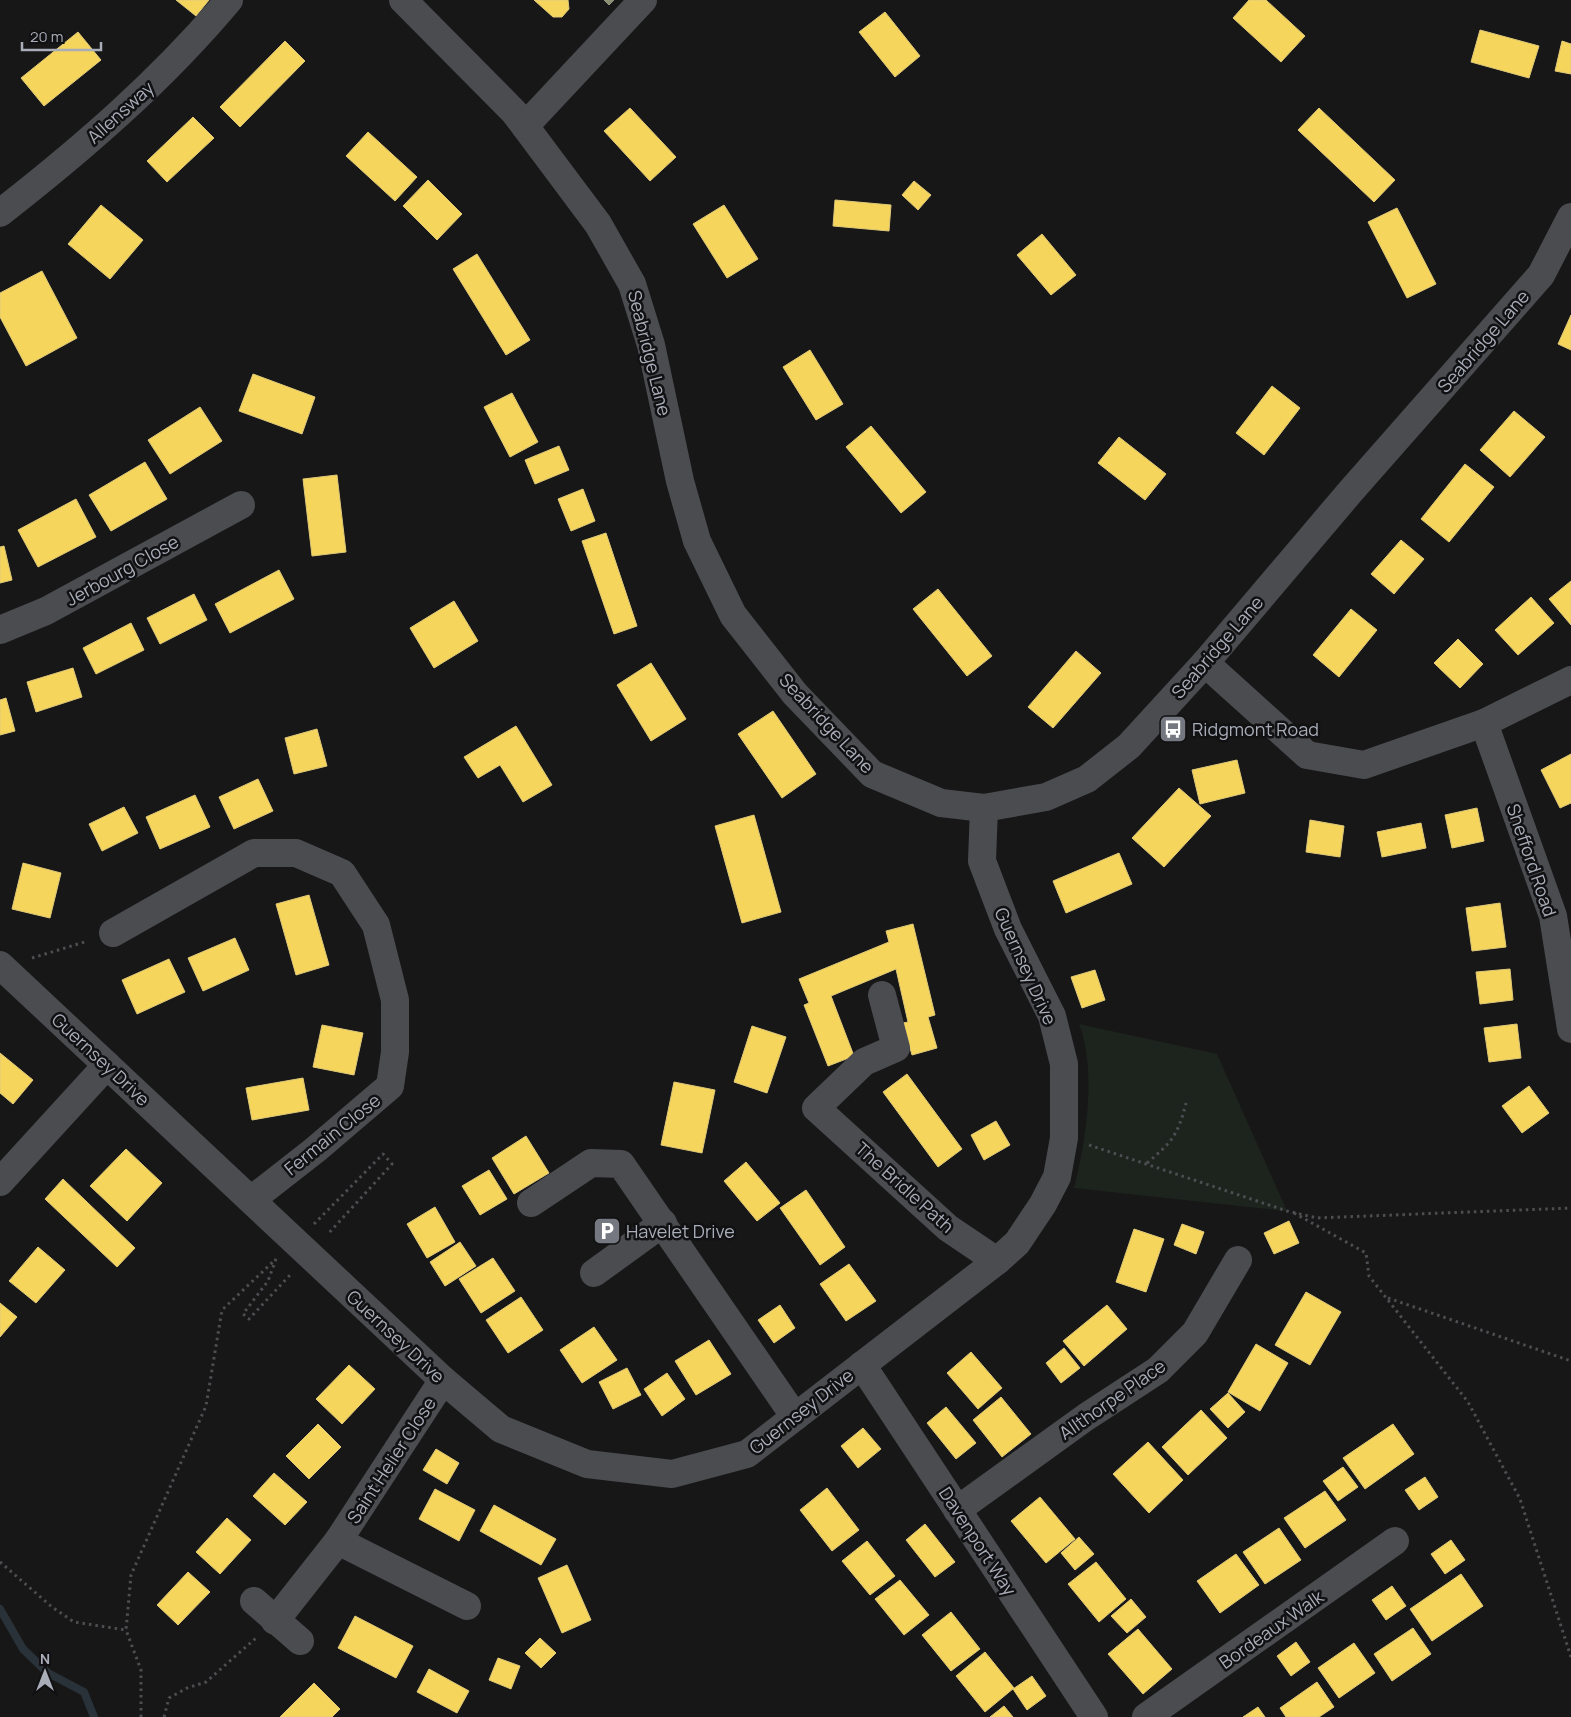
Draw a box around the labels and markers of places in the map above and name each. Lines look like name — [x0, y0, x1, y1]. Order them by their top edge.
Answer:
bus stop icon: Ridgmont Road — [1158, 714, 1188, 744]
place label: Ridgmont Road — [1192, 717, 1319, 741]
parking icon: Havelet Drive — [592, 1216, 622, 1246]
place label: Havelet Drive — [626, 1219, 735, 1243]

